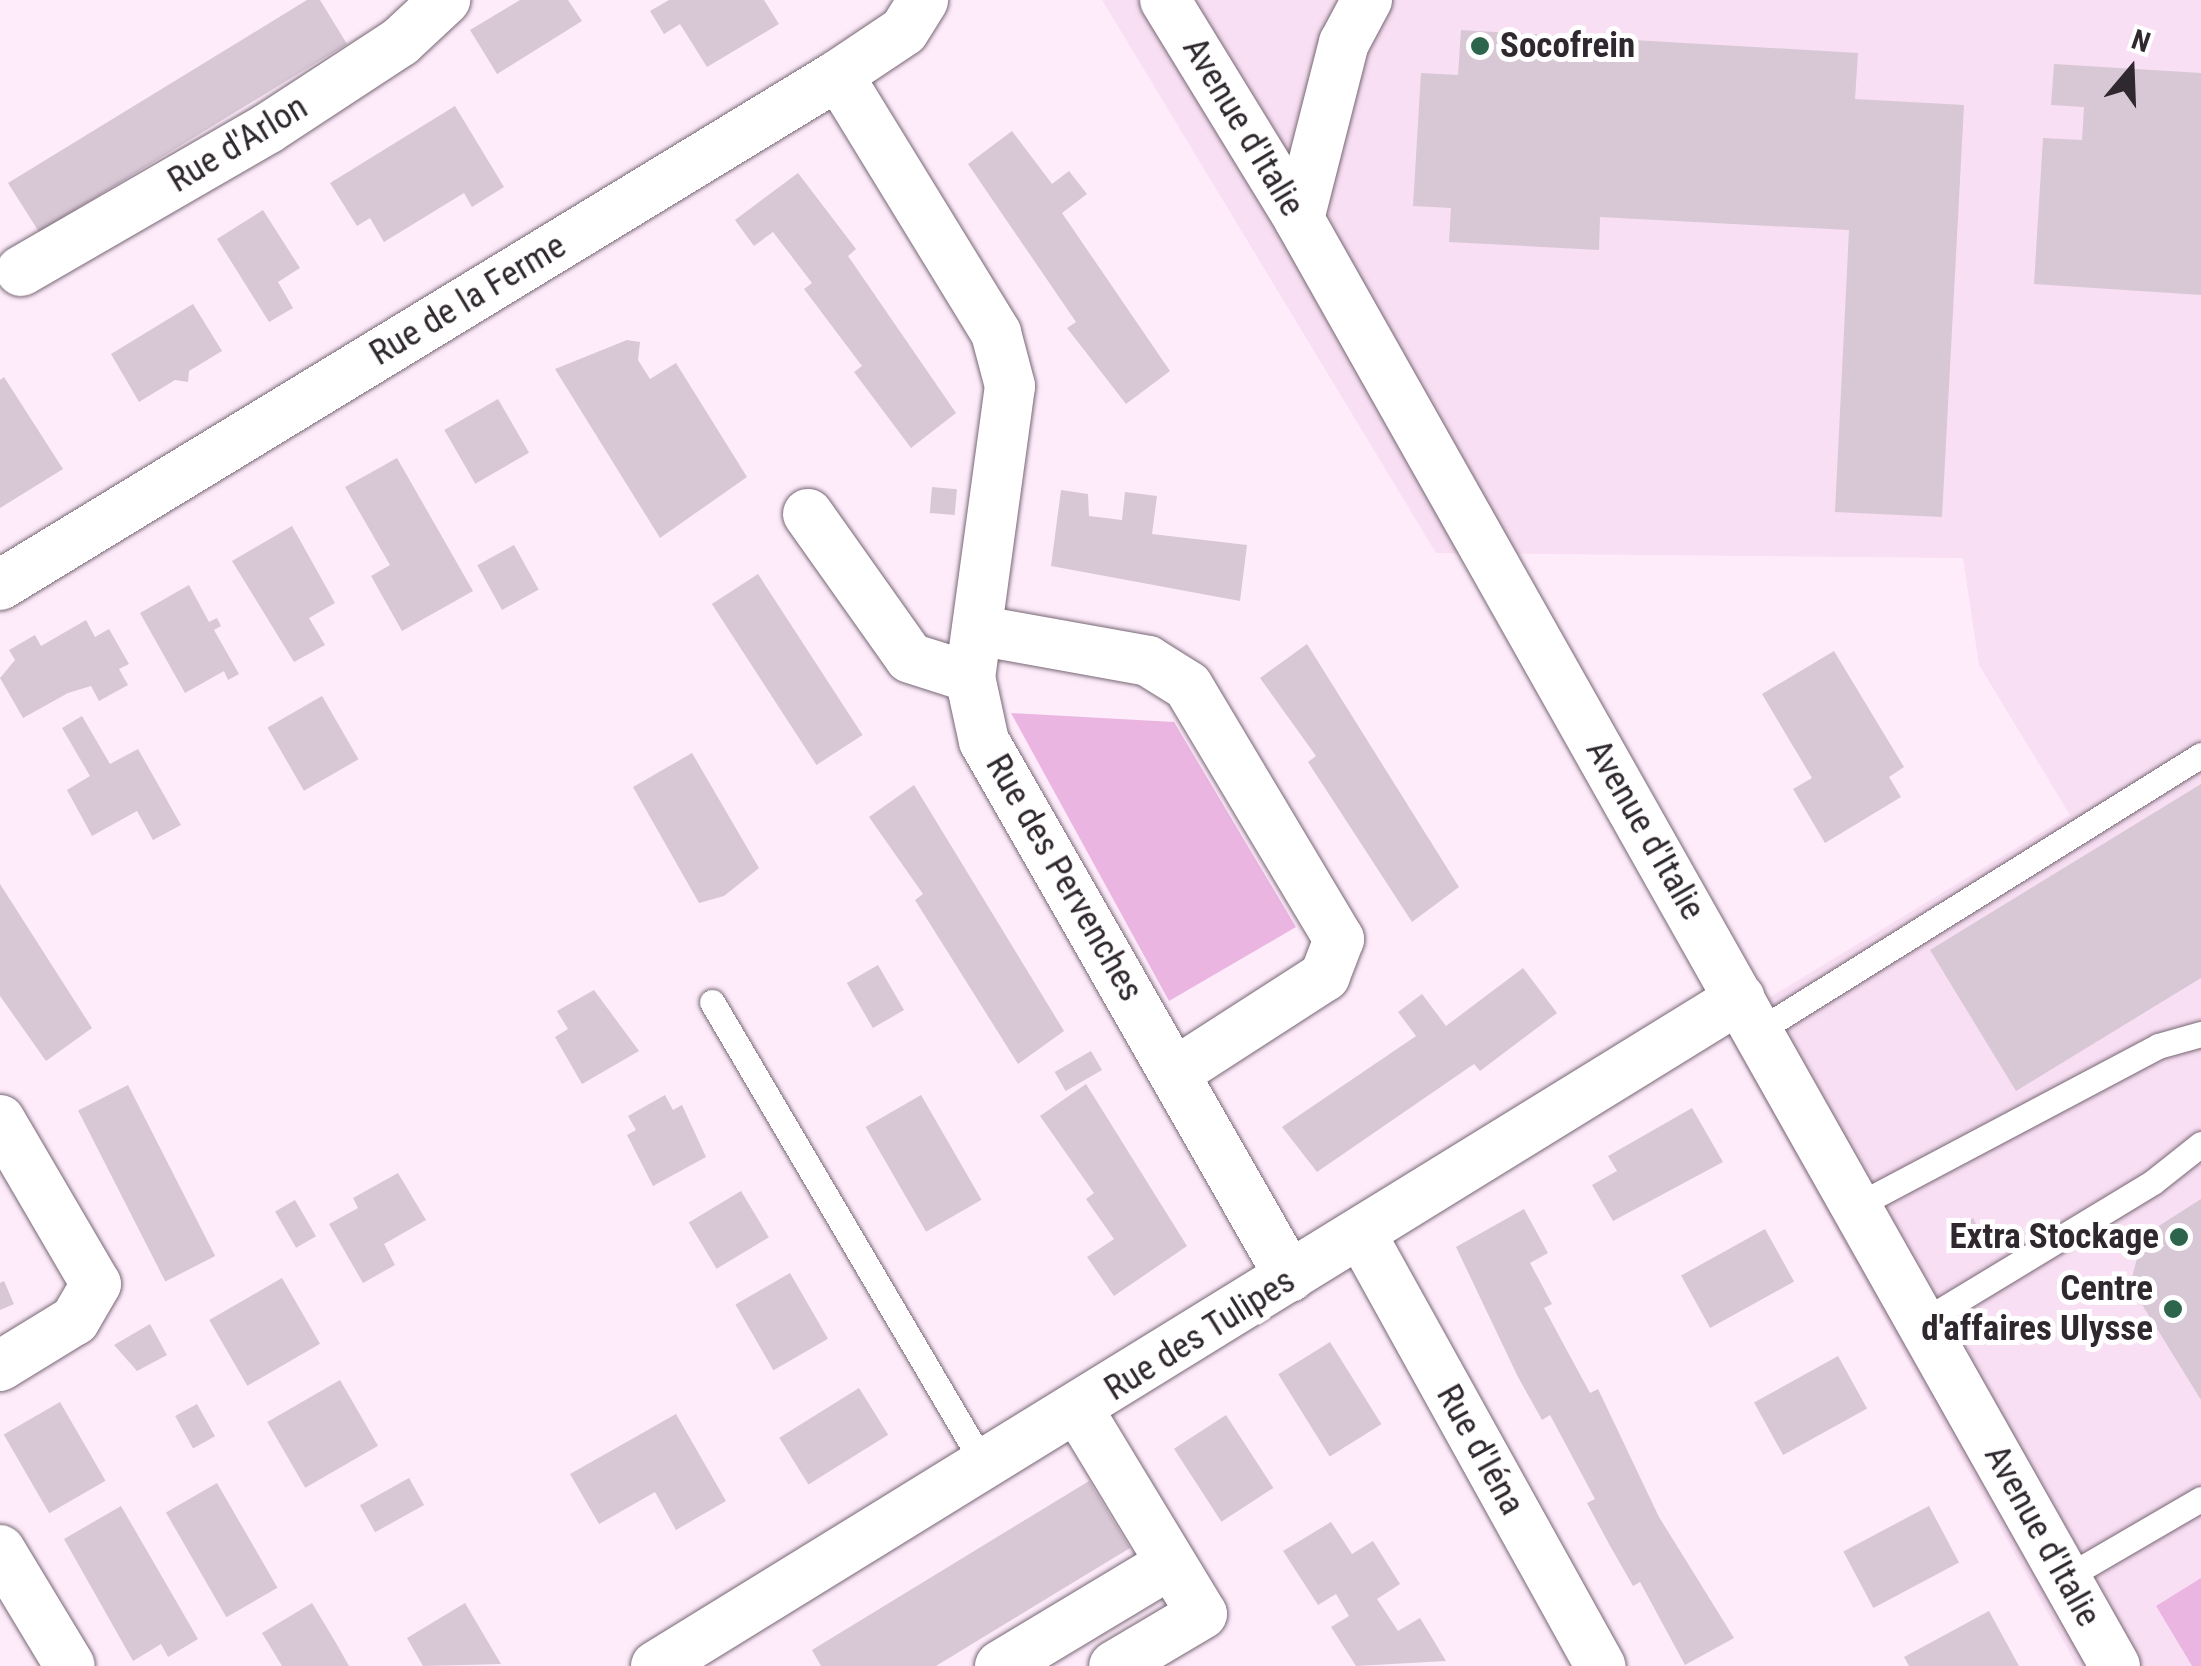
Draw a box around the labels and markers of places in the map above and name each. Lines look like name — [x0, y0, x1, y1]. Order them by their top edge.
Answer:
place label: Socofrein — [1500, 25, 1635, 67]
marker: Socofrein — [1469, 35, 1491, 57]
place label: Extra Stockage — [1949, 1216, 2159, 1258]
marker: Extra Stockage — [2168, 1226, 2190, 1248]
place label: Centre d'affaires Ulysse — [1921, 1268, 2153, 1350]
marker: Centre d'affaires Ulysse — [2162, 1298, 2184, 1320]

